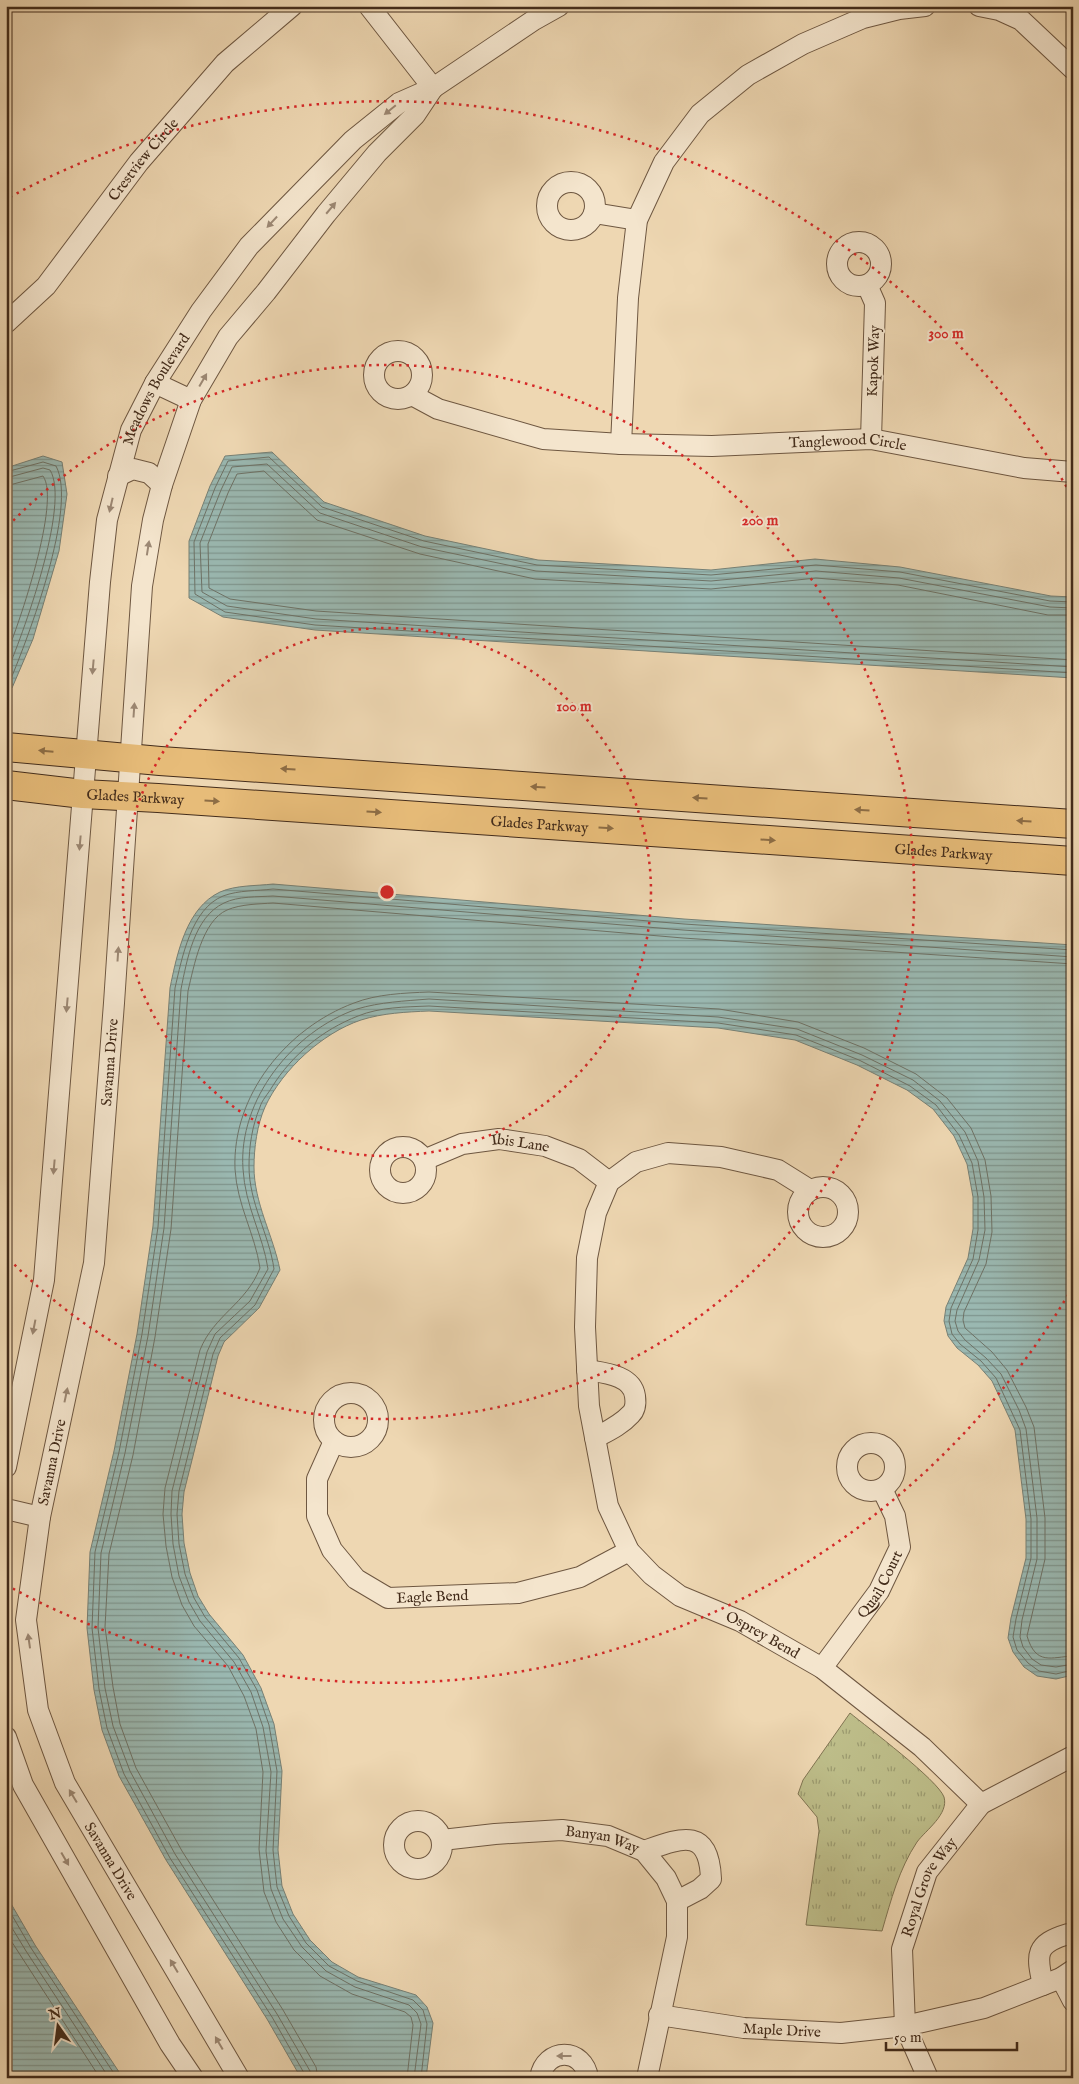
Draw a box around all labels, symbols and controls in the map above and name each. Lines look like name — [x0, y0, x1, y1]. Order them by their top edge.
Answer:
one-way arrow — [383, 105, 396, 116]
street label: Crestview Circle — [104, 114, 183, 205]
one-way arrow — [326, 202, 337, 215]
one-way arrow — [266, 215, 278, 227]
street label: Kapok Way — [863, 324, 884, 397]
text: 300 m — [928, 324, 964, 343]
street label: Meadows Boulevard — [118, 329, 195, 447]
one-way arrow — [199, 373, 207, 388]
street label: Tanglewood Circle — [789, 430, 908, 456]
one-way arrow — [107, 498, 115, 513]
text: 200 m — [742, 511, 779, 530]
one-way arrow — [145, 539, 153, 555]
one-way arrow — [89, 659, 97, 675]
text: 100 m — [556, 697, 592, 716]
one-way arrow — [131, 701, 139, 717]
one-way arrow — [38, 747, 54, 755]
one-way arrow — [280, 765, 296, 773]
one-way arrow — [530, 782, 546, 790]
street label: Glades Parkway — [86, 785, 186, 810]
one-way arrow — [692, 794, 708, 802]
one-way arrow — [204, 798, 220, 806]
one-way arrow — [854, 805, 870, 813]
one-way arrow — [366, 809, 382, 817]
street label: Glades Parkway — [490, 812, 590, 838]
one-way arrow — [1016, 817, 1032, 825]
one-way arrow — [598, 825, 614, 833]
one-way arrow — [75, 835, 83, 851]
one-way arrow — [760, 836, 776, 844]
street label: Glades Parkway — [894, 840, 994, 865]
centre of rings — [378, 883, 396, 901]
one-way arrow — [114, 946, 122, 962]
one-way arrow — [63, 997, 71, 1013]
street label: Savanna Drive — [97, 1018, 123, 1107]
street label: Ibis Lane — [490, 1130, 552, 1157]
one-way arrow — [50, 1159, 58, 1175]
one-way arrow — [30, 1320, 38, 1336]
one-way arrow — [62, 1388, 70, 1403]
street label: Savanna Drive — [34, 1417, 71, 1507]
street label: Quail Court — [853, 1548, 907, 1622]
street label: Eagle Bend — [396, 1586, 470, 1608]
street label: Osprey Bend — [723, 1607, 804, 1664]
one-way arrow — [25, 1633, 33, 1649]
one-way arrow — [68, 1790, 77, 1803]
street label: Savanna Drive — [80, 1819, 141, 1904]
street label: Banyan Way — [564, 1822, 643, 1858]
street label: Royal Grove Way — [898, 1833, 961, 1940]
one-way arrow — [61, 1853, 70, 1866]
one-way arrow — [169, 1960, 178, 1973]
north arrow — [32, 2002, 82, 2052]
text: N — [46, 2004, 63, 2025]
street label: Maple Drive — [743, 2019, 821, 2042]
scale bar — [886, 2019, 1018, 2051]
text: 50 m — [894, 2028, 922, 2047]
one-way arrow — [215, 2035, 223, 2050]
one-way arrow — [556, 2052, 572, 2060]

